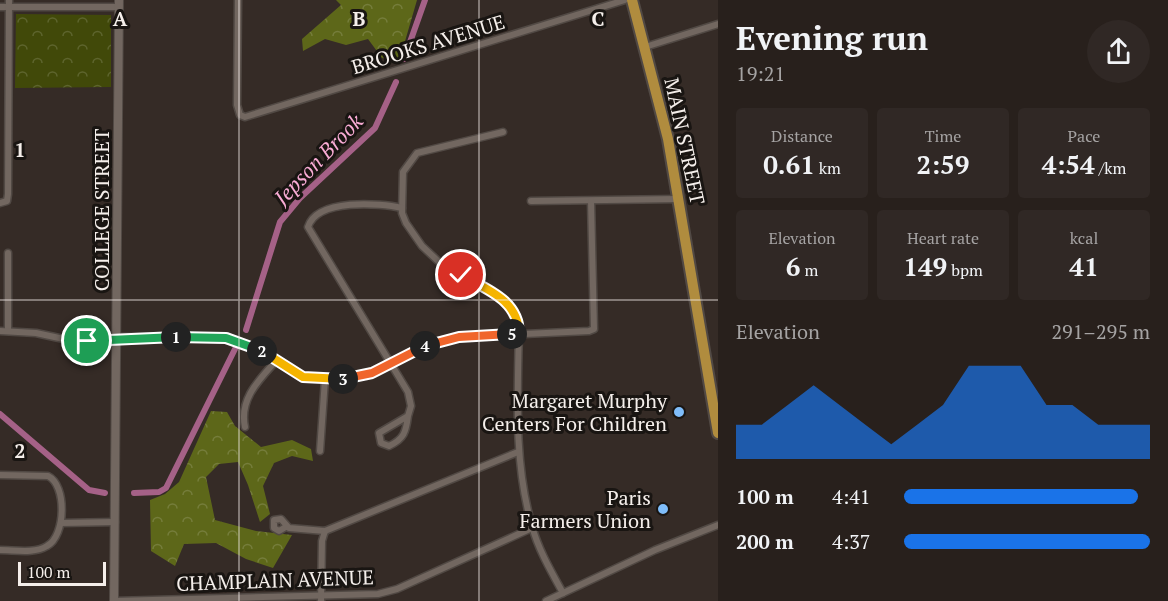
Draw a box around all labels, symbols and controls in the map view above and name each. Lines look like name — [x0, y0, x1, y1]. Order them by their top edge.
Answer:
text: A — [113, 5, 128, 32]
text: C — [591, 5, 605, 32]
street label: BROOKS AVENUE — [348, 9, 508, 79]
text: Evening run — [736, 16, 928, 59]
button: share — [1087, 20, 1150, 83]
text: 19:21 — [736, 60, 785, 87]
street label: MAIN STREET — [658, 75, 712, 207]
water label: Jepson Brook — [267, 107, 369, 211]
text: Distance — [771, 125, 833, 147]
text: Time — [925, 125, 961, 147]
text: Pace — [1068, 125, 1100, 147]
street label: COLLEGE STREET — [88, 129, 115, 291]
text: 1 — [14, 136, 26, 163]
text: 0.61 — [763, 147, 815, 181]
text: 2:59 — [917, 147, 970, 181]
text: 4:54 — [1042, 147, 1095, 181]
text: km — [815, 157, 841, 179]
text: /km — [1095, 157, 1126, 179]
text: Elevation — [768, 227, 836, 249]
text: Heart rate — [907, 227, 979, 249]
text: kcal — [1070, 227, 1098, 249]
pin — [435, 249, 486, 300]
text: 6 — [786, 249, 801, 283]
text: 149 — [903, 249, 947, 283]
text: 41 — [1069, 249, 1099, 283]
icon: check — [444, 258, 477, 291]
text: m — [801, 259, 818, 281]
text: bpm — [947, 259, 983, 281]
pin — [61, 315, 112, 366]
text: Elevation — [736, 318, 820, 345]
text: 291–295 m — [1051, 318, 1150, 345]
pin: 5 — [497, 319, 527, 349]
pin: 1 — [161, 322, 191, 352]
text: 5 — [507, 323, 517, 345]
icon: arrive — [70, 324, 103, 357]
text: 1 — [171, 326, 181, 348]
pin: 4 — [410, 331, 440, 361]
text: 4 — [420, 335, 430, 357]
pin: 2 — [247, 336, 277, 366]
text: 2 — [257, 340, 267, 362]
pin: 3 — [328, 364, 358, 394]
text: 3 — [338, 368, 348, 390]
place label: Margaret Murphy Centers For Children — [482, 387, 668, 437]
marker: Margaret Murphy Centers For Children — [672, 405, 686, 419]
text: 2 — [14, 437, 26, 464]
text: 100 m — [736, 483, 794, 510]
text: 4:41 — [832, 483, 871, 510]
place label: Paris Farmers Union — [520, 484, 651, 534]
marker: Paris Farmers Union — [656, 502, 670, 516]
text: 200 m — [736, 528, 794, 555]
text: 4:37 — [832, 528, 871, 555]
scale bar — [18, 559, 106, 586]
text: 100 m — [27, 561, 70, 583]
street label: CHAMPLAIN AVENUE — [176, 563, 374, 597]

